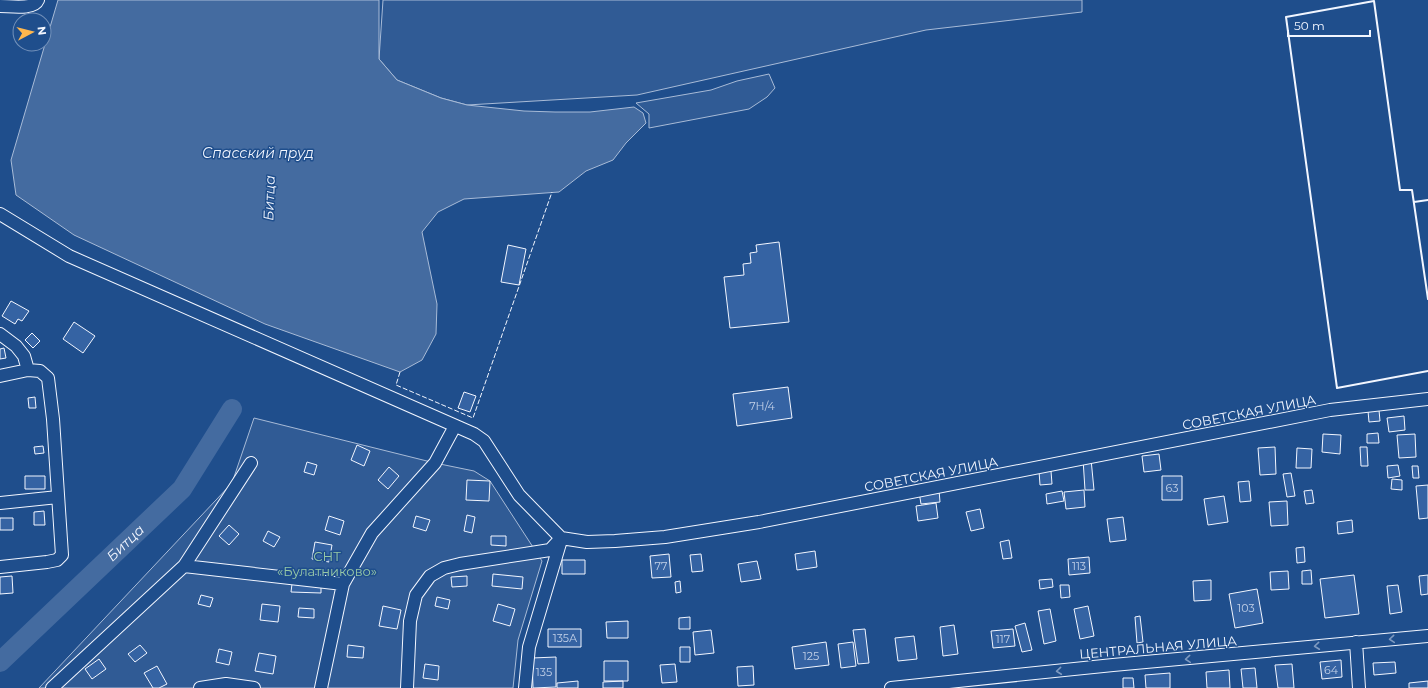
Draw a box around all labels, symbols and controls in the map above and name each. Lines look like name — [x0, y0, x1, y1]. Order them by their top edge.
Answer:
north arrow — [12, 12, 52, 52]
scale bar — [1288, 12, 1370, 38]
text: 50 m — [1294, 18, 1325, 33]
text: N — [34, 26, 49, 36]
water label: Спасский пруд — [202, 144, 314, 162]
water label: Битца — [259, 175, 279, 221]
street label: СОВЕТСКАЯ УЛИЦА — [1181, 391, 1318, 433]
house number: 7Н/4 — [749, 399, 776, 413]
street label: СОВЕТСКАЯ УЛИЦА — [863, 453, 1000, 495]
house number: 63 — [1166, 481, 1178, 495]
water label: Битца — [103, 521, 148, 565]
park label: СНТ «Булатниково» — [277, 548, 377, 579]
house number: 77 — [655, 559, 667, 573]
house number: 113 — [1072, 559, 1086, 573]
house number: 103 — [1237, 601, 1255, 615]
house number: 135А — [553, 631, 578, 645]
house number: 117 — [996, 632, 1010, 646]
street label: ЦЕНТРАЛЬНАЯ УЛИЦА — [1079, 632, 1238, 662]
one-way arrow — [1389, 635, 1395, 644]
one-way arrow — [1314, 641, 1320, 650]
house number: 125 — [803, 649, 819, 663]
one-way arrow — [1185, 654, 1191, 663]
house number: 64 — [1324, 663, 1339, 677]
house number: 135 — [536, 665, 552, 679]
one-way arrow — [1056, 666, 1062, 675]

